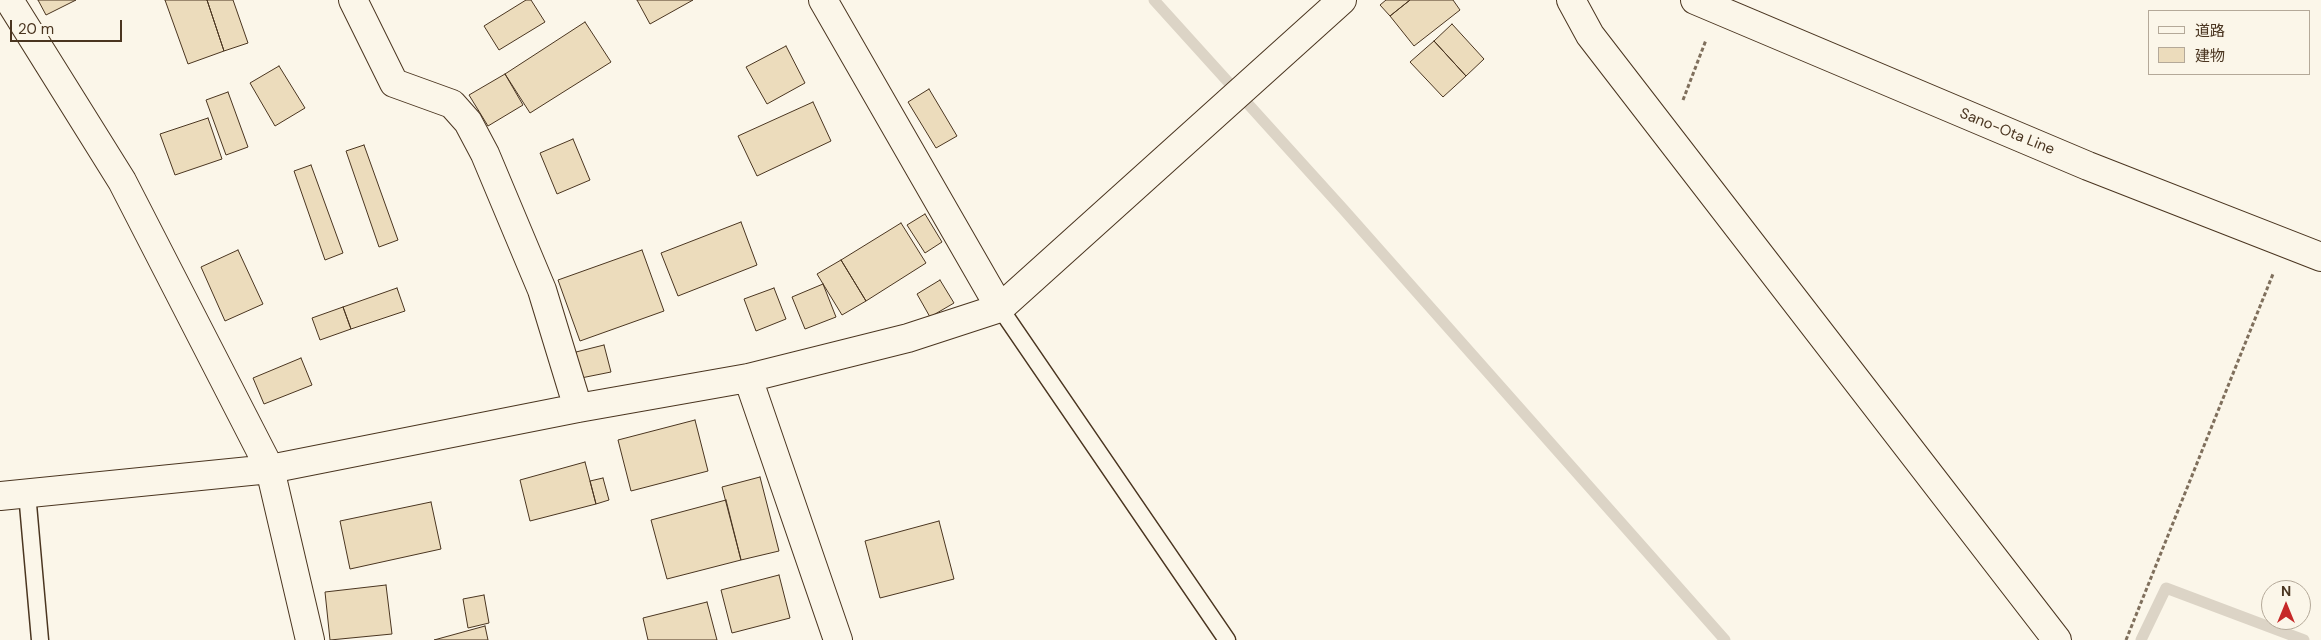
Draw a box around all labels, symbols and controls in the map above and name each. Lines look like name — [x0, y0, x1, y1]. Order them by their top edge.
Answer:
scale bar — [12, 10, 125, 42]
legend — [2148, 10, 2311, 75]
text: 20 m — [18, 19, 54, 39]
text: 道路 — [2195, 21, 2225, 41]
text: 建物 — [2195, 46, 2225, 66]
street label: Sano-Ota Line — [1957, 105, 2057, 159]
north arrow — [2261, 580, 2311, 630]
text: N — [2281, 582, 2291, 600]

